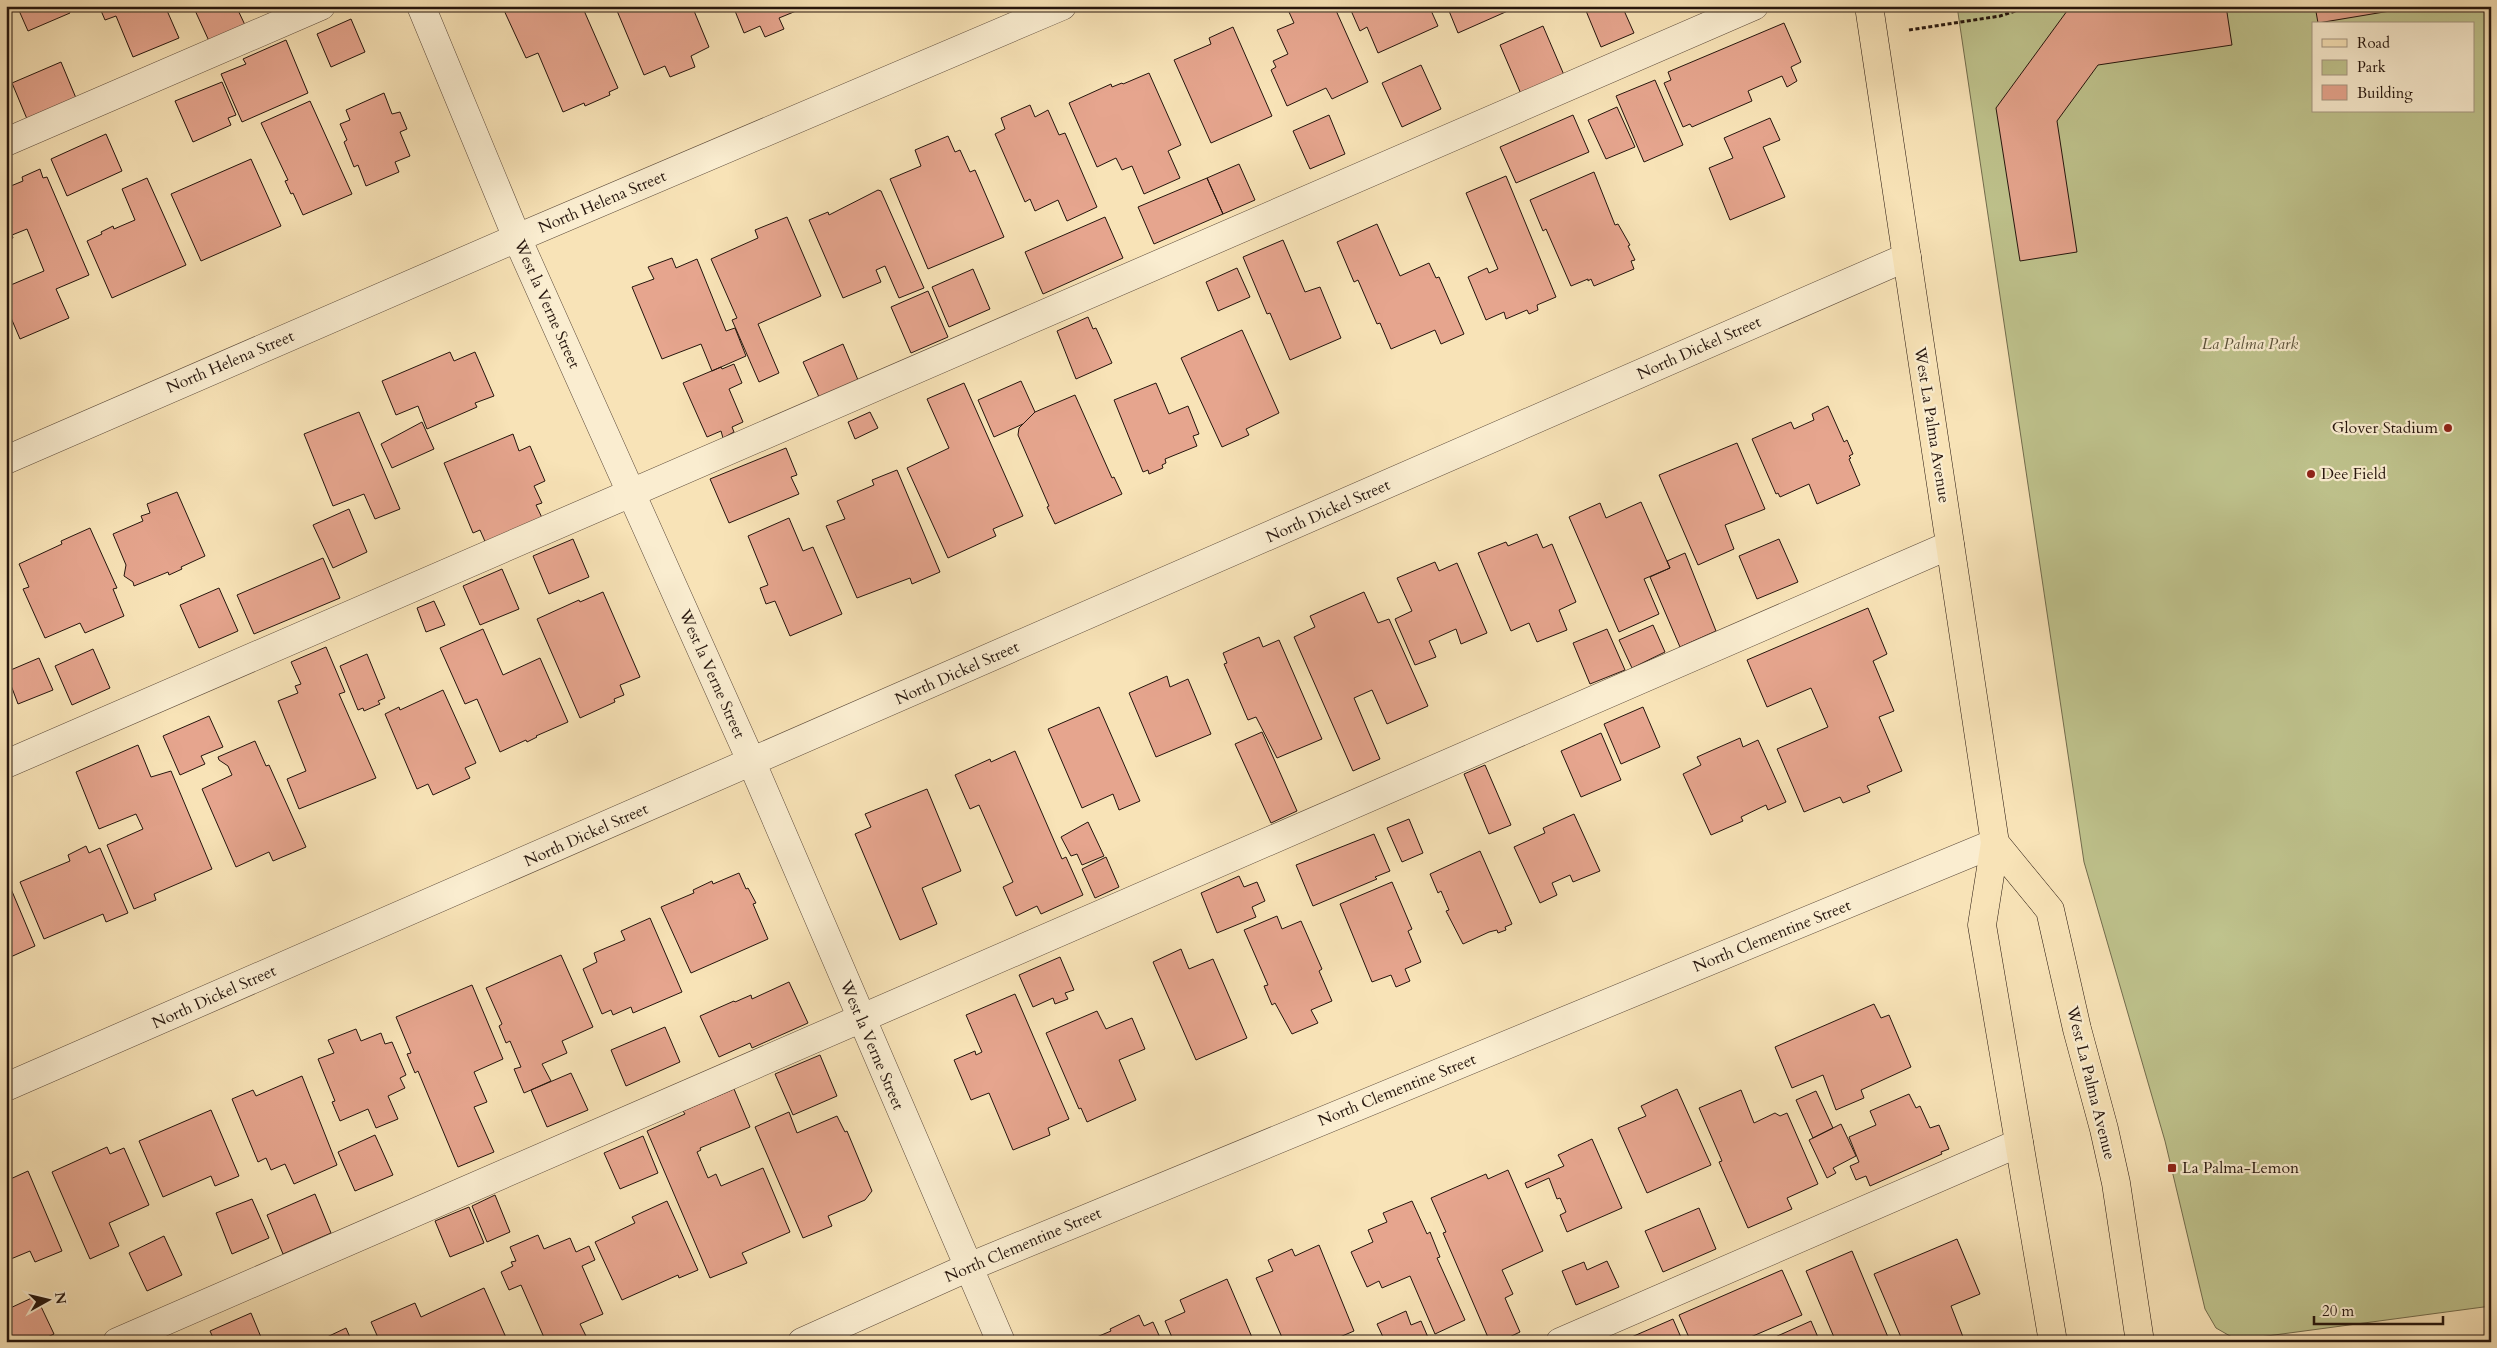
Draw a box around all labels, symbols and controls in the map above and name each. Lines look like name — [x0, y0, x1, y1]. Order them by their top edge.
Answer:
legend — [2312, 22, 2474, 112]
text: Road — [2357, 33, 2390, 53]
text: Park — [2357, 57, 2386, 77]
text: Building — [2357, 83, 2413, 103]
street label: North Helena Street — [535, 165, 669, 239]
street label: West la Verne Street — [508, 235, 585, 372]
street label: North Dickel Street — [1633, 311, 1765, 385]
street label: North Helena Street — [163, 325, 297, 399]
park label: La Palma Park — [2202, 333, 2298, 355]
street label: West La Palma Avenue — [1909, 344, 1955, 505]
place label: Glover Stadium — [2332, 417, 2438, 439]
marker: Glover Stadium — [2442, 422, 2454, 434]
place label: Dee Field — [2321, 463, 2387, 485]
marker: Dee Field — [2305, 468, 2317, 480]
street label: North Dickel Street — [1262, 474, 1394, 548]
street label: West la Verne Street — [673, 605, 750, 742]
street label: North Dickel Street — [891, 636, 1023, 710]
street label: North Dickel Street — [520, 798, 652, 872]
street label: North Clementine Street — [1690, 894, 1854, 978]
street label: North Dickel Street — [148, 960, 280, 1034]
street label: West la Verne Street — [834, 976, 909, 1113]
street label: West La Palma Avenue — [2061, 1003, 2121, 1162]
street label: North Clementine Street — [1315, 1048, 1479, 1132]
place label: La Palma-Lemon — [2182, 1157, 2299, 1179]
marker: La Palma-Lemon — [2166, 1162, 2178, 1174]
street label: North Clementine Street — [941, 1202, 1105, 1288]
north arrow — [22, 1276, 72, 1326]
text: N — [50, 1291, 71, 1306]
scale bar — [2314, 1293, 2443, 1325]
text: 20 m — [2322, 1301, 2354, 1321]

